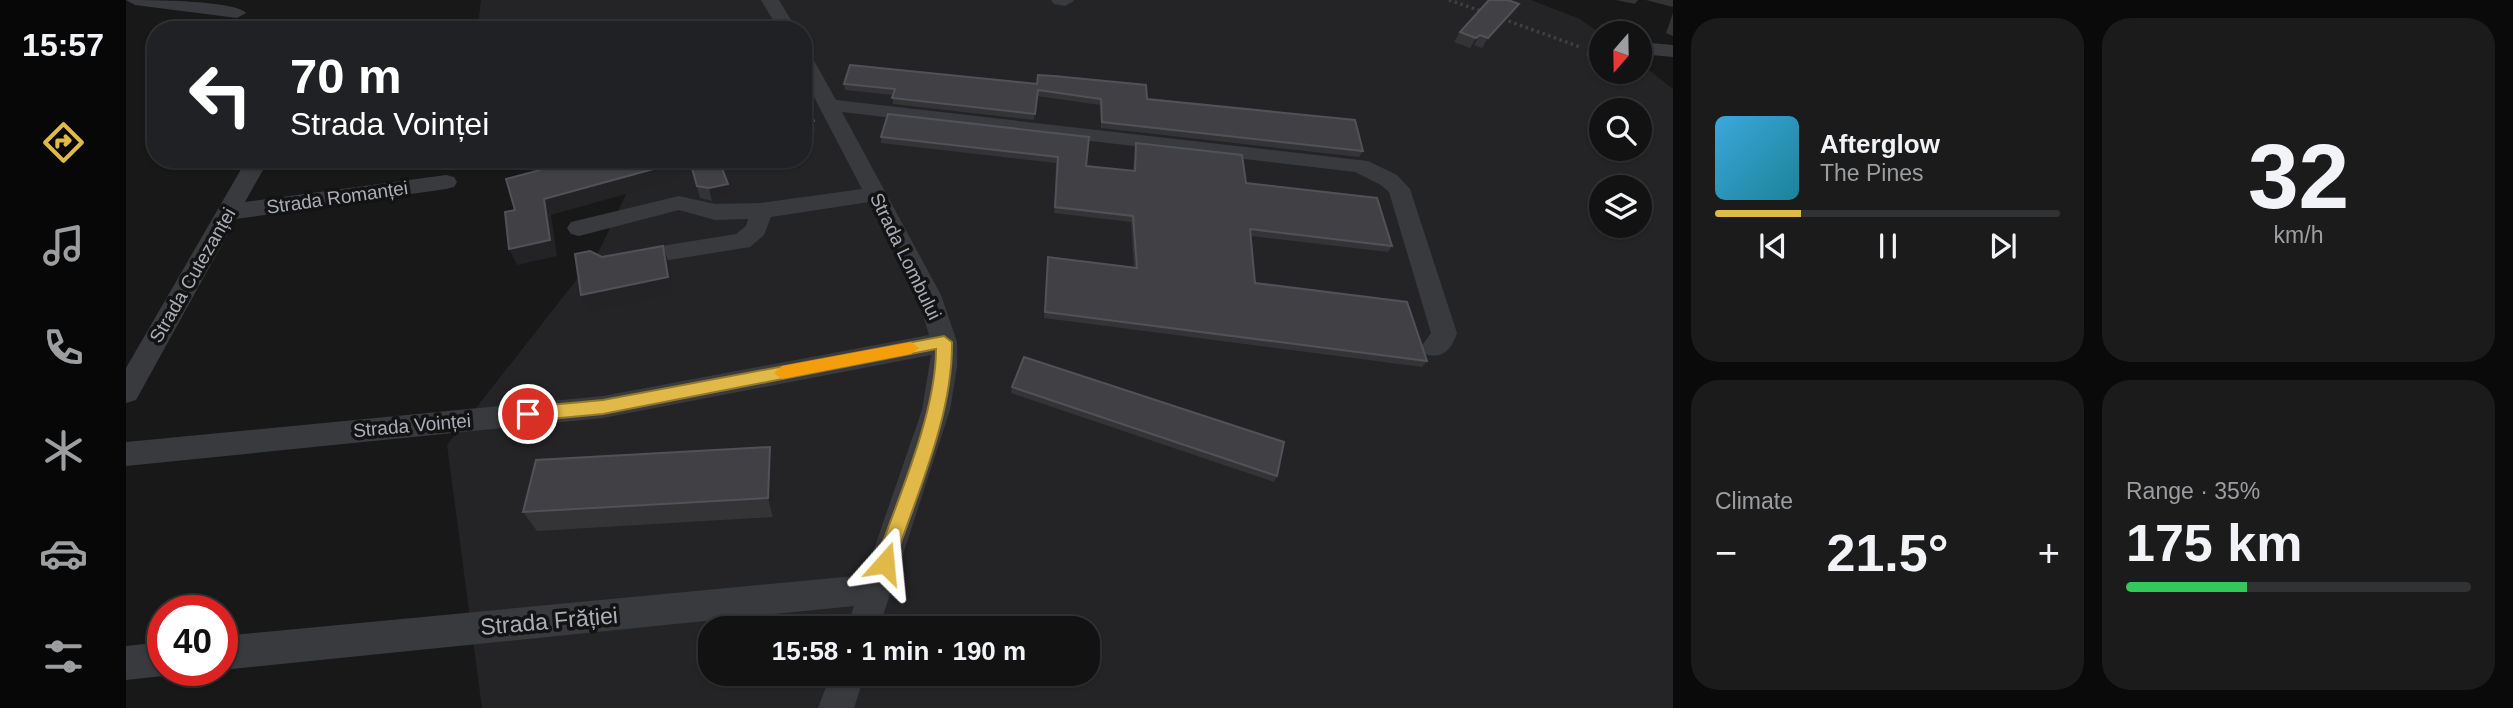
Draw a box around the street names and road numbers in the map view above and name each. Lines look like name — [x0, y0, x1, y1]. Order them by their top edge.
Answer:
street label: Strada Romanței — [265, 177, 409, 218]
street label: Strada Lombului — [866, 189, 945, 323]
street label: Strada Cutezanței — [145, 204, 240, 346]
street label: Strada Voinței — [352, 410, 472, 441]
street label: Strada Frăției — [479, 602, 619, 640]

